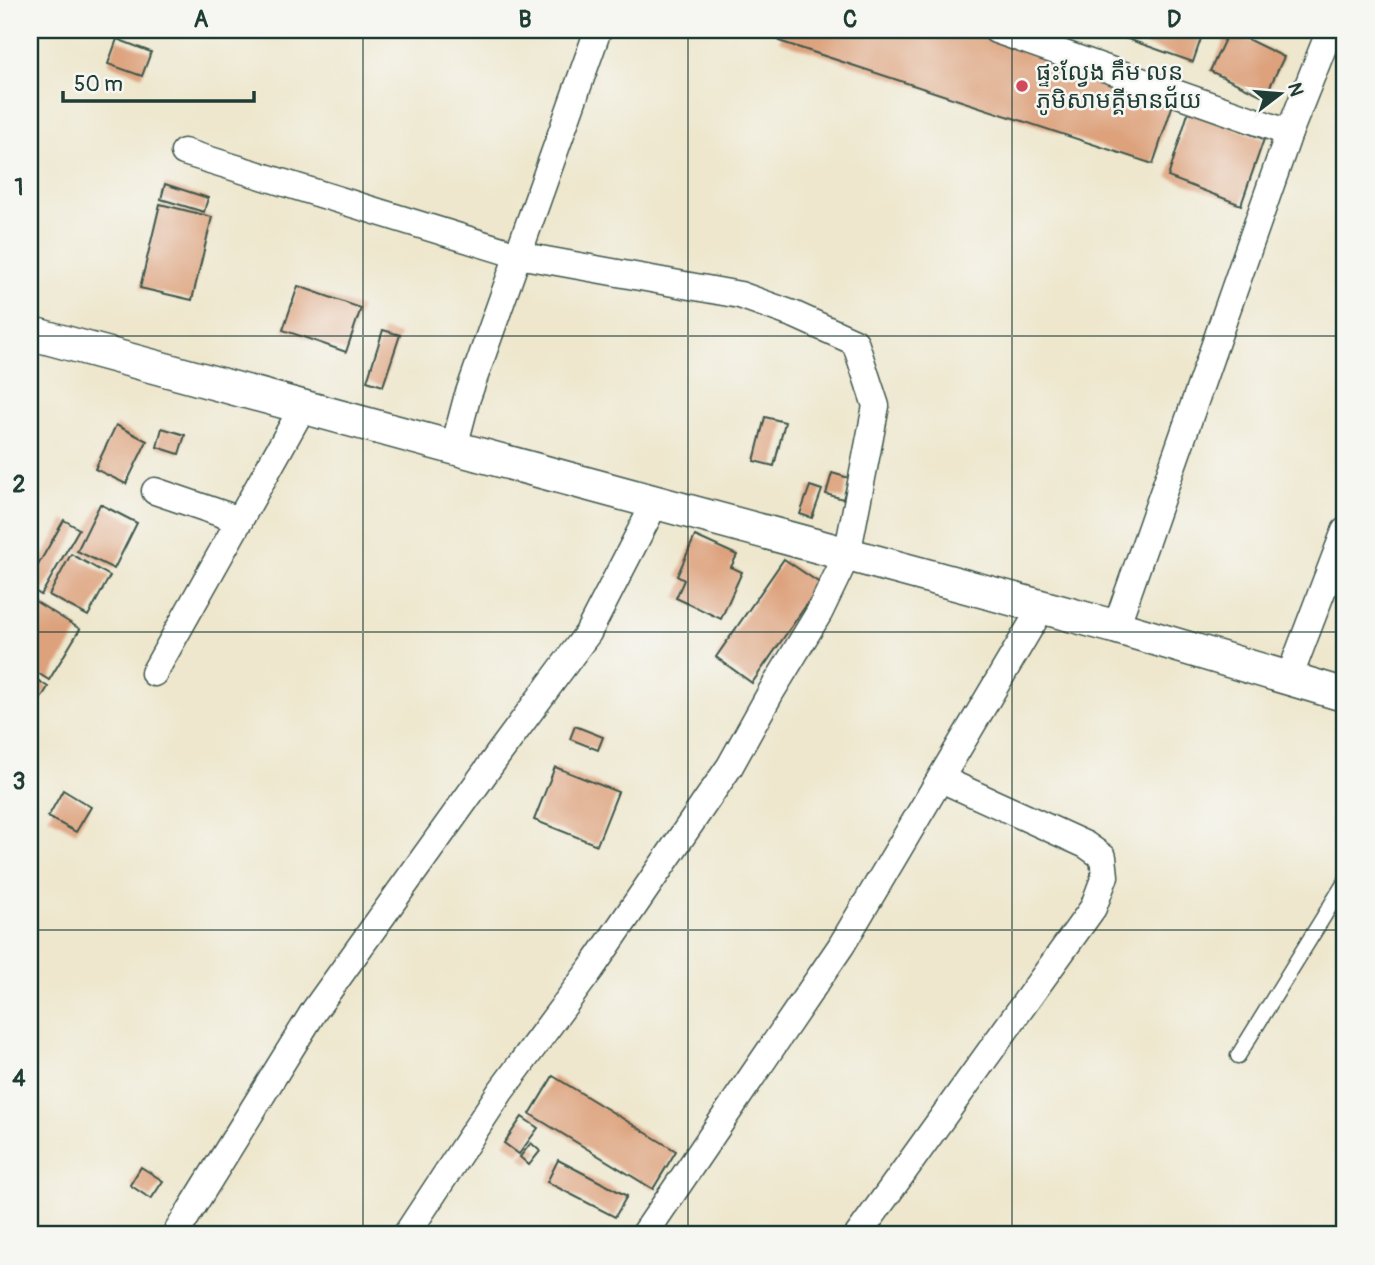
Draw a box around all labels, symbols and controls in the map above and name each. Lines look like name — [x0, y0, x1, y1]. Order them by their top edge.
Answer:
text: A — [194, 5, 209, 34]
text: B — [518, 5, 532, 34]
text: C — [843, 5, 857, 34]
text: D — [1167, 5, 1181, 34]
place label: ផ្ទះល្វែង គឹម លន ភូមិសាមគ្គីមានជ័យ — [1036, 58, 1202, 116]
scale bar — [63, 60, 254, 104]
north arrow — [1246, 60, 1316, 130]
text: 50 m — [74, 71, 123, 98]
marker: ផ្ទះល្វែង គឹម លន ភូមិសាមគ្គីមានជ័យ — [1014, 78, 1030, 94]
text: N — [1282, 80, 1309, 99]
text: 1 — [15, 173, 24, 202]
text: 2 — [13, 470, 26, 499]
text: 3 — [13, 767, 25, 796]
text: 4 — [12, 1064, 26, 1093]

